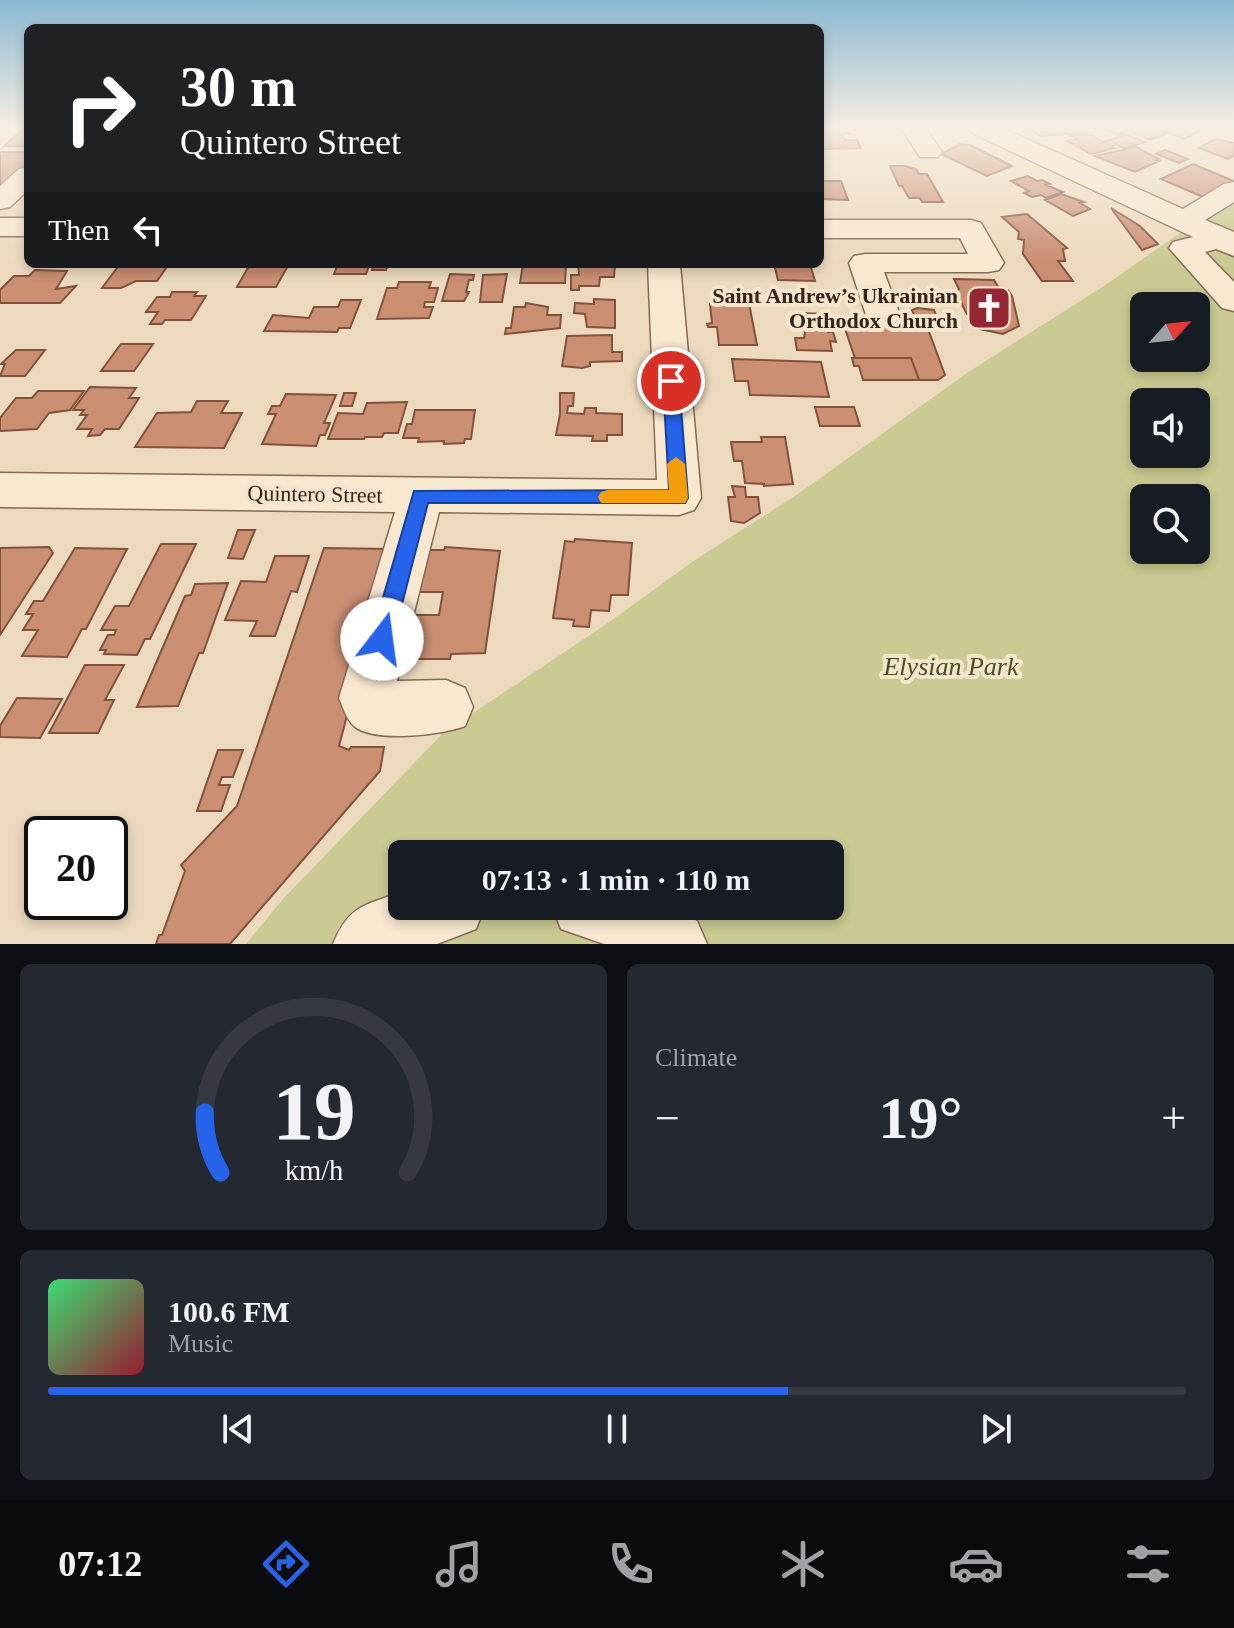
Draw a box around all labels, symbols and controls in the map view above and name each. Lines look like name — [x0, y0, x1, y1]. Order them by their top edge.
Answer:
icon: right — [48, 56, 152, 160]
text: 30 m — [180, 56, 297, 118]
text: Quintero Street — [180, 122, 401, 162]
icon: left — [126, 208, 170, 252]
text: Then — [48, 213, 110, 246]
place label: Saint Andrew’s Ukrainian Orthodox Church — [712, 283, 958, 333]
church icon: Saint Andrew’s Ukrainian Orthodox Church — [965, 284, 1013, 332]
north arrow — [1130, 292, 1210, 372]
map controls — [1130, 292, 1210, 564]
pin — [637, 347, 705, 415]
icon: arrive — [649, 359, 693, 403]
button: sound — [1130, 388, 1210, 468]
street label: Quintero Street — [247, 480, 383, 508]
button: search — [1130, 484, 1210, 564]
position arrow — [340, 597, 424, 681]
park label: Elysian Park — [882, 652, 1019, 681]
speed limit sign: 20 — [24, 816, 128, 920]
text: 07:13 · 1 min · 110 m — [482, 863, 750, 896]
text: Climate — [655, 1043, 737, 1072]
text: 19 — [272, 1065, 355, 1157]
text: 19° — [879, 1085, 963, 1151]
text: − — [655, 1094, 680, 1143]
text: + — [1161, 1094, 1186, 1143]
text: km/h — [284, 1155, 343, 1186]
text: 100.6 FM — [168, 1295, 290, 1328]
text: Music — [168, 1329, 233, 1358]
icon: previous — [216, 1407, 260, 1451]
icon: pause — [595, 1407, 639, 1451]
icon: next — [974, 1407, 1018, 1451]
icon: directions — [258, 1536, 314, 1592]
icon: music — [431, 1536, 487, 1592]
icon: phone — [603, 1536, 659, 1592]
icon: climate — [775, 1536, 831, 1592]
icon: car — [948, 1536, 1004, 1592]
icon: filters — [1120, 1536, 1176, 1592]
text: 07:12 — [58, 1544, 142, 1584]

